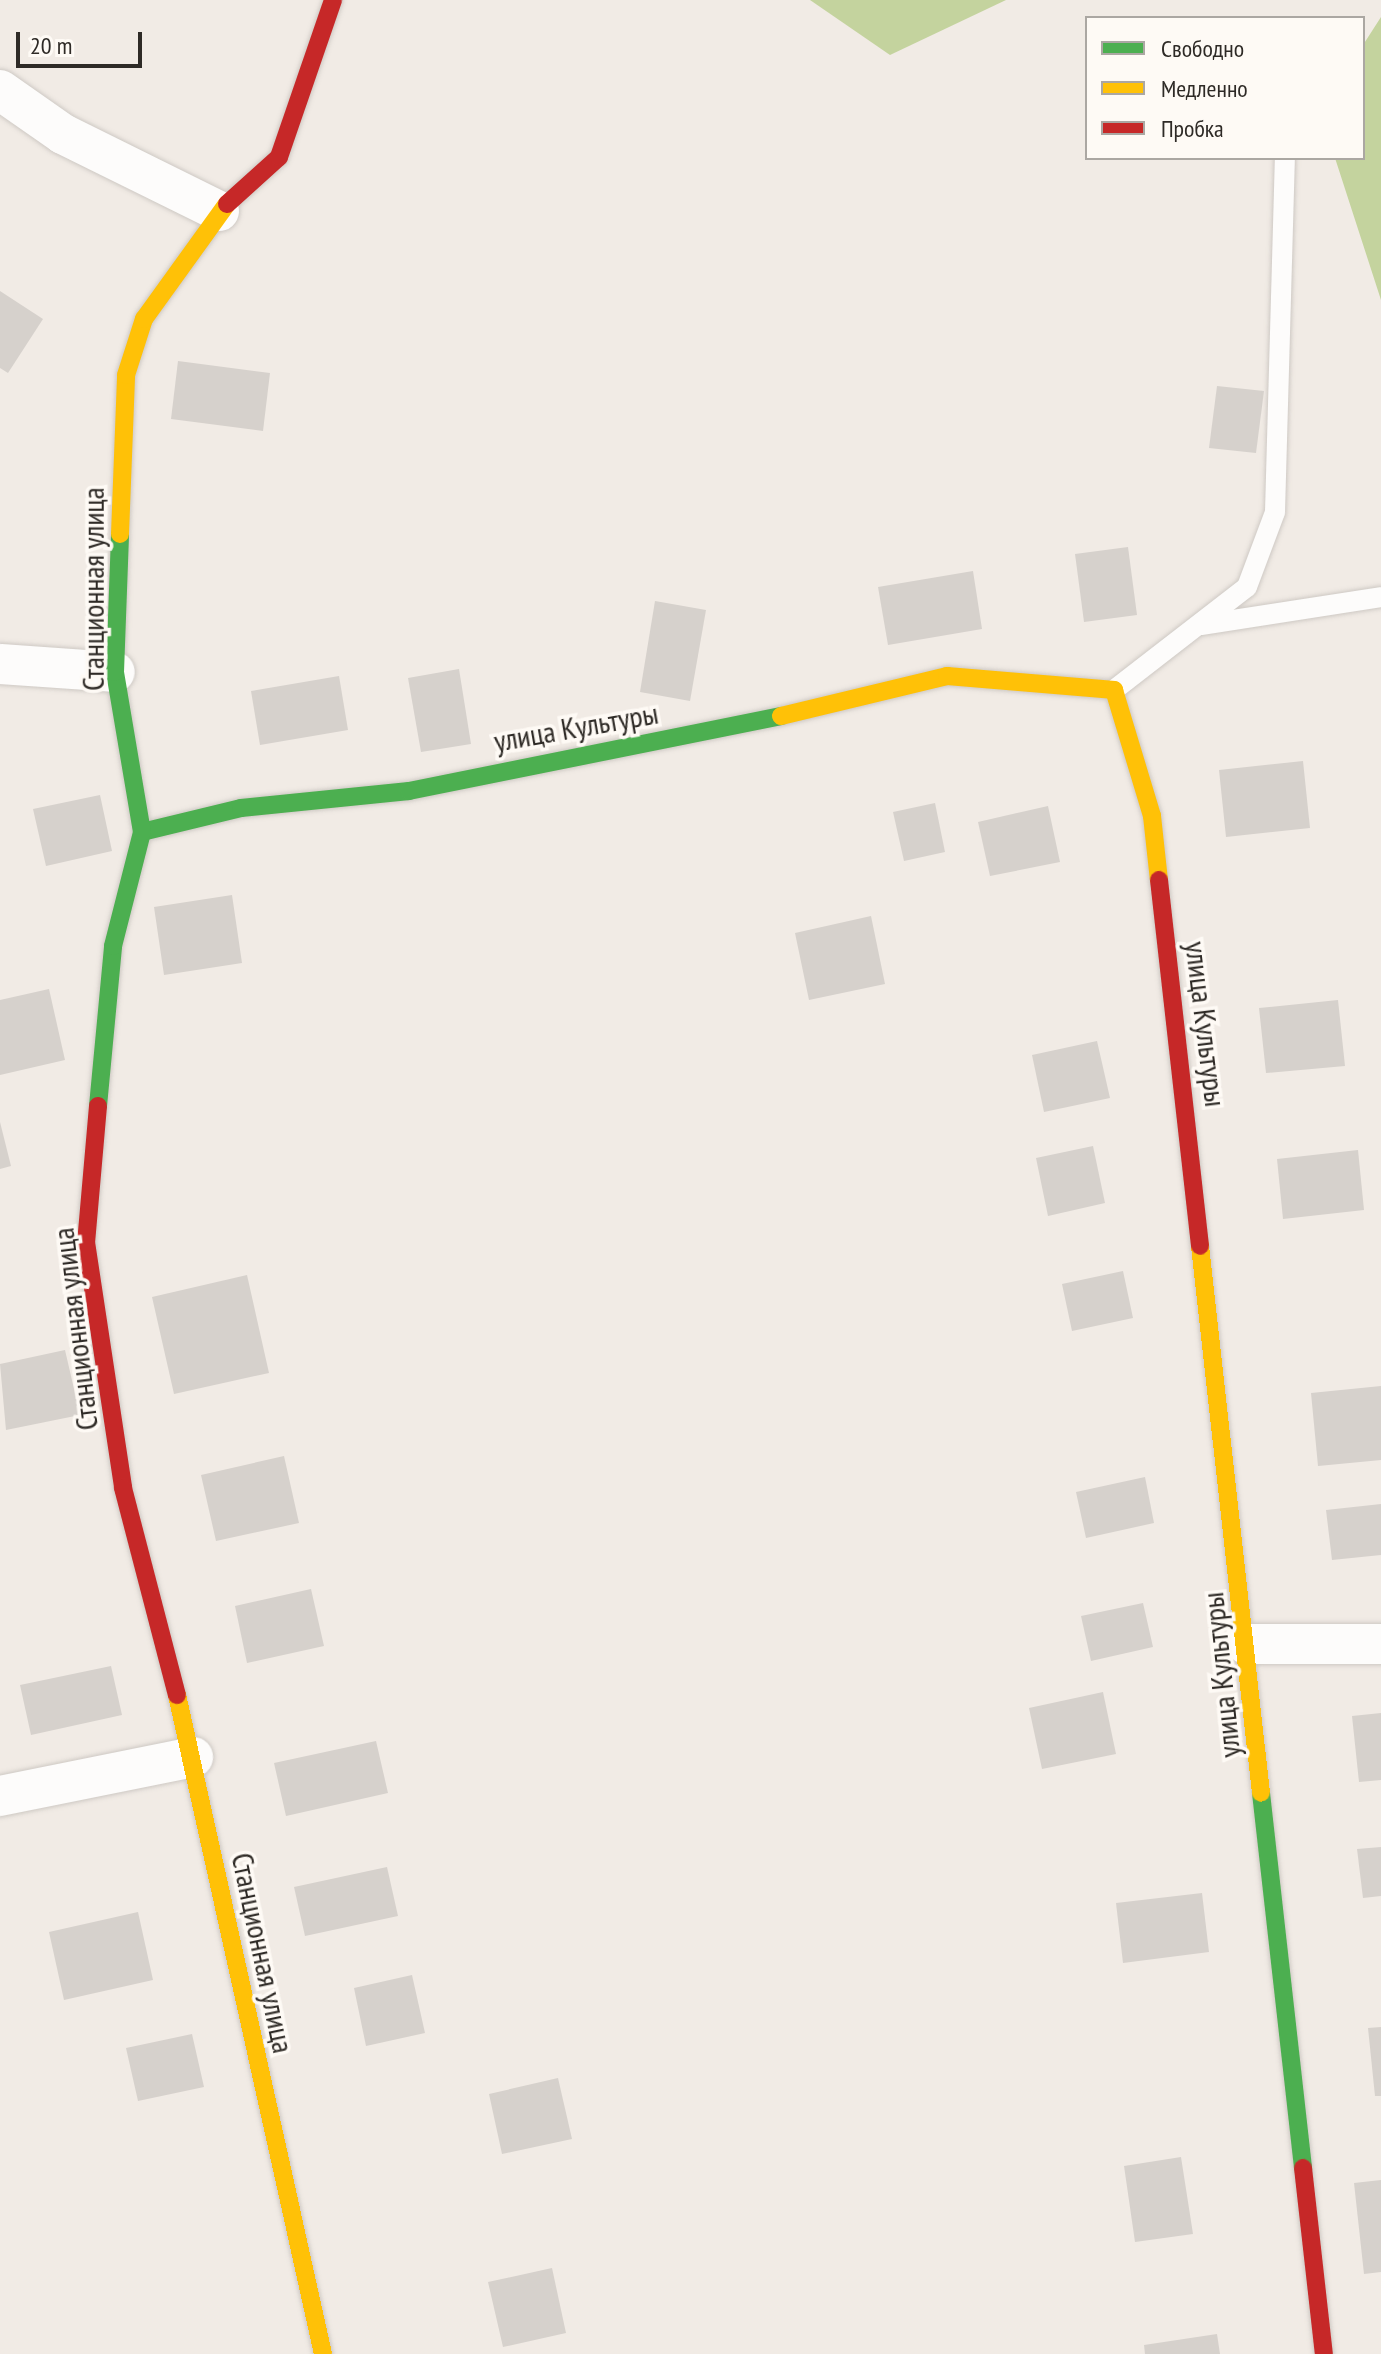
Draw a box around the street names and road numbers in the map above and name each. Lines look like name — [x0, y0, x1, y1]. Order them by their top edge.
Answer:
street label: Станционная улица — [75, 487, 111, 691]
street label: улица Культуры — [491, 695, 661, 759]
street label: улица Культуры — [1178, 939, 1234, 1109]
street label: Станционная улица — [45, 1226, 105, 1432]
street label: улица Культуры — [1194, 1591, 1248, 1759]
street label: Станционная улица — [224, 1850, 302, 2056]

